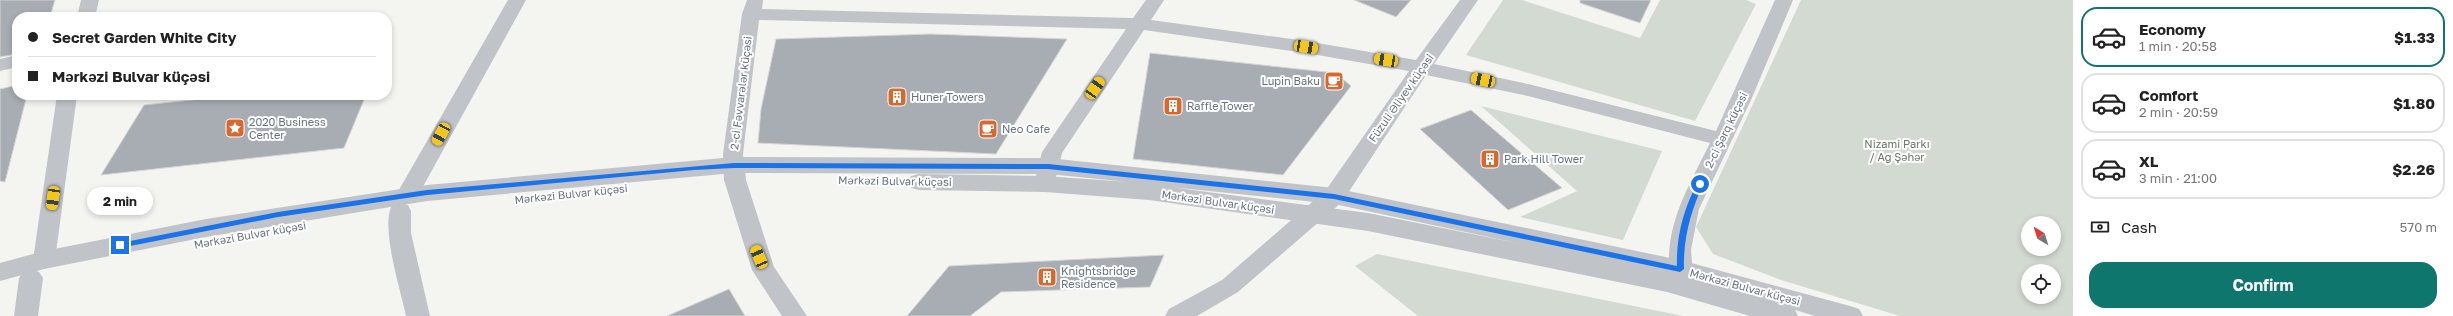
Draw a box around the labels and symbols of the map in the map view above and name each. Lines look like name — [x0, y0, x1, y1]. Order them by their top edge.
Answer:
street label: 2-ci Fəvvarələr küçəsi — [727, 35, 754, 150]
car — [1293, 39, 1319, 55]
street label: Füzuli Əliyev küçəsi — [1365, 51, 1436, 144]
car — [1373, 52, 1399, 68]
cafe icon: Lupin Baku — [1323, 70, 1345, 92]
car — [1470, 72, 1496, 88]
place label: Lupin Baku — [1262, 74, 1320, 87]
car — [1083, 75, 1107, 101]
building icon: Huner Towers — [886, 86, 908, 108]
place label: Huner Towers — [911, 90, 984, 103]
street label: 2-ci Şərq küçəsi — [1702, 90, 1750, 170]
building icon: Raffle Tower — [1162, 95, 1184, 117]
place label: Raffle Tower — [1187, 99, 1254, 112]
place label: 2020 Business Center — [249, 115, 326, 141]
place icon: 2020 Business Center — [224, 117, 246, 139]
cafe icon: Neo Cafe — [977, 118, 999, 140]
car — [430, 121, 452, 147]
place label: Neo Cafe — [1002, 122, 1050, 135]
park label: Nizami Parkı / Ağ Şəhər — [1864, 137, 1930, 163]
building icon: Park Hill Tower — [1479, 148, 1501, 170]
place label: Park Hill Tower — [1504, 152, 1584, 165]
street label: Mərkəzi Bulvar küçəsi — [838, 173, 952, 188]
route start — [1691, 175, 1709, 193]
street label: Mərkəzi Bulvar küçəsi — [514, 181, 628, 206]
car — [45, 185, 61, 211]
callout: 2 min — [87, 187, 153, 215]
street label: Mərkəzi Bulvar küçəsi — [1161, 187, 1275, 216]
north arrow — [2021, 216, 2061, 256]
street label: Mərkəzi Bulvar küçəsi — [193, 218, 307, 251]
route end — [111, 236, 129, 254]
car — [749, 244, 769, 270]
place label: Knightsbridge Residence — [1061, 264, 1136, 290]
building icon: Knightsbridge Residence — [1036, 266, 1058, 288]
street label: Mərkəzi Bulvar küçəsi — [1689, 266, 1802, 308]

